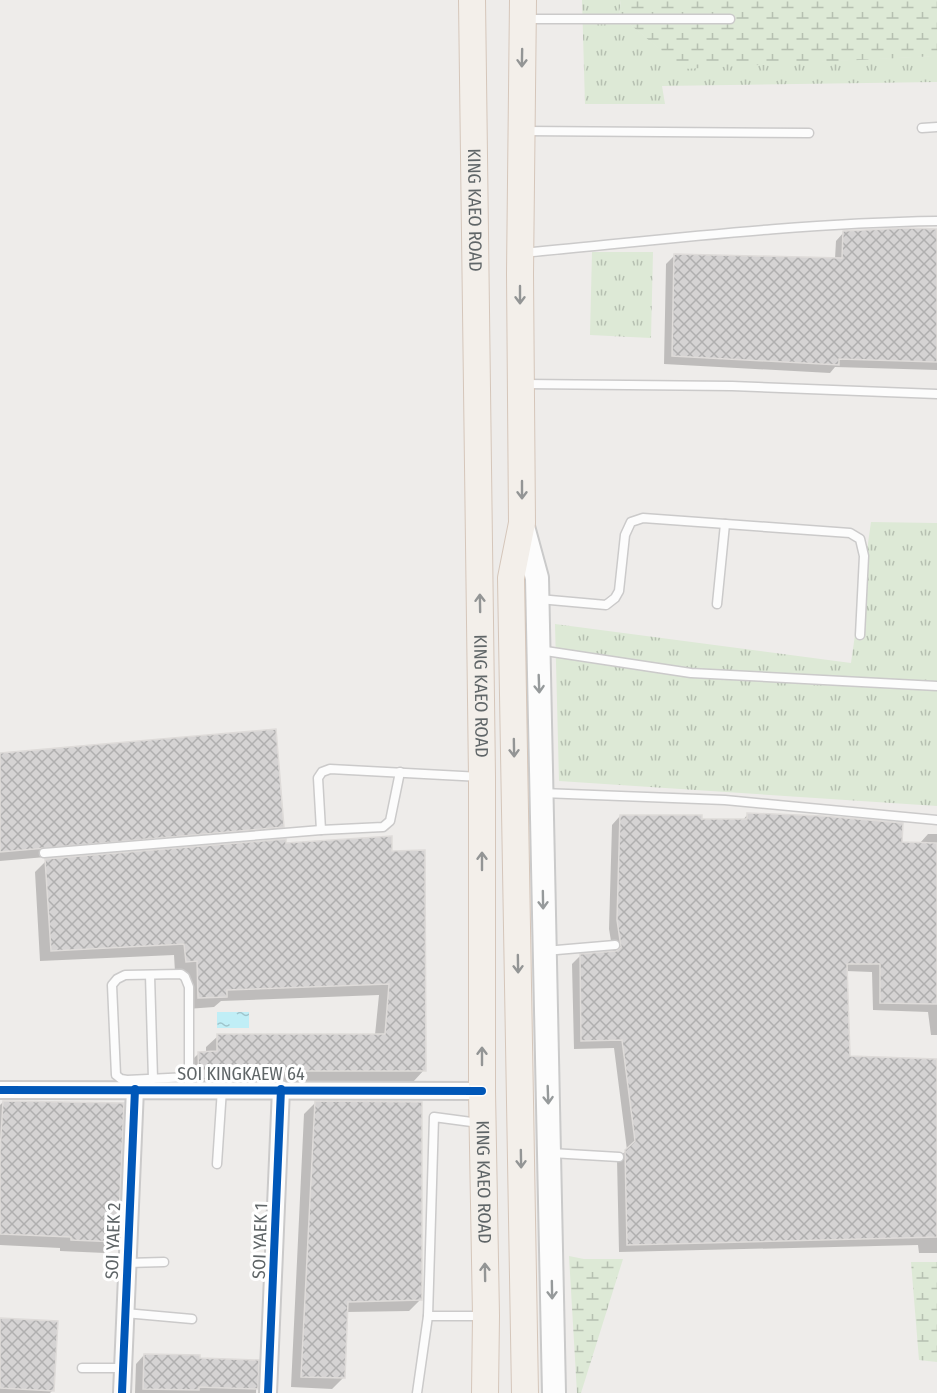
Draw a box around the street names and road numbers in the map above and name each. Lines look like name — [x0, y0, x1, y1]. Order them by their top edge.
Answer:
street label: KING KAEO ROAD — [463, 148, 486, 272]
street label: KING KAEO ROAD — [469, 634, 493, 758]
street label: SOI KINGKAEW 64 — [177, 1063, 305, 1085]
street label: KING KAEO ROAD — [472, 1120, 496, 1244]
street label: SOI YAEK 2 — [101, 1202, 125, 1280]
street label: SOI YAEK 1 — [248, 1203, 272, 1279]

